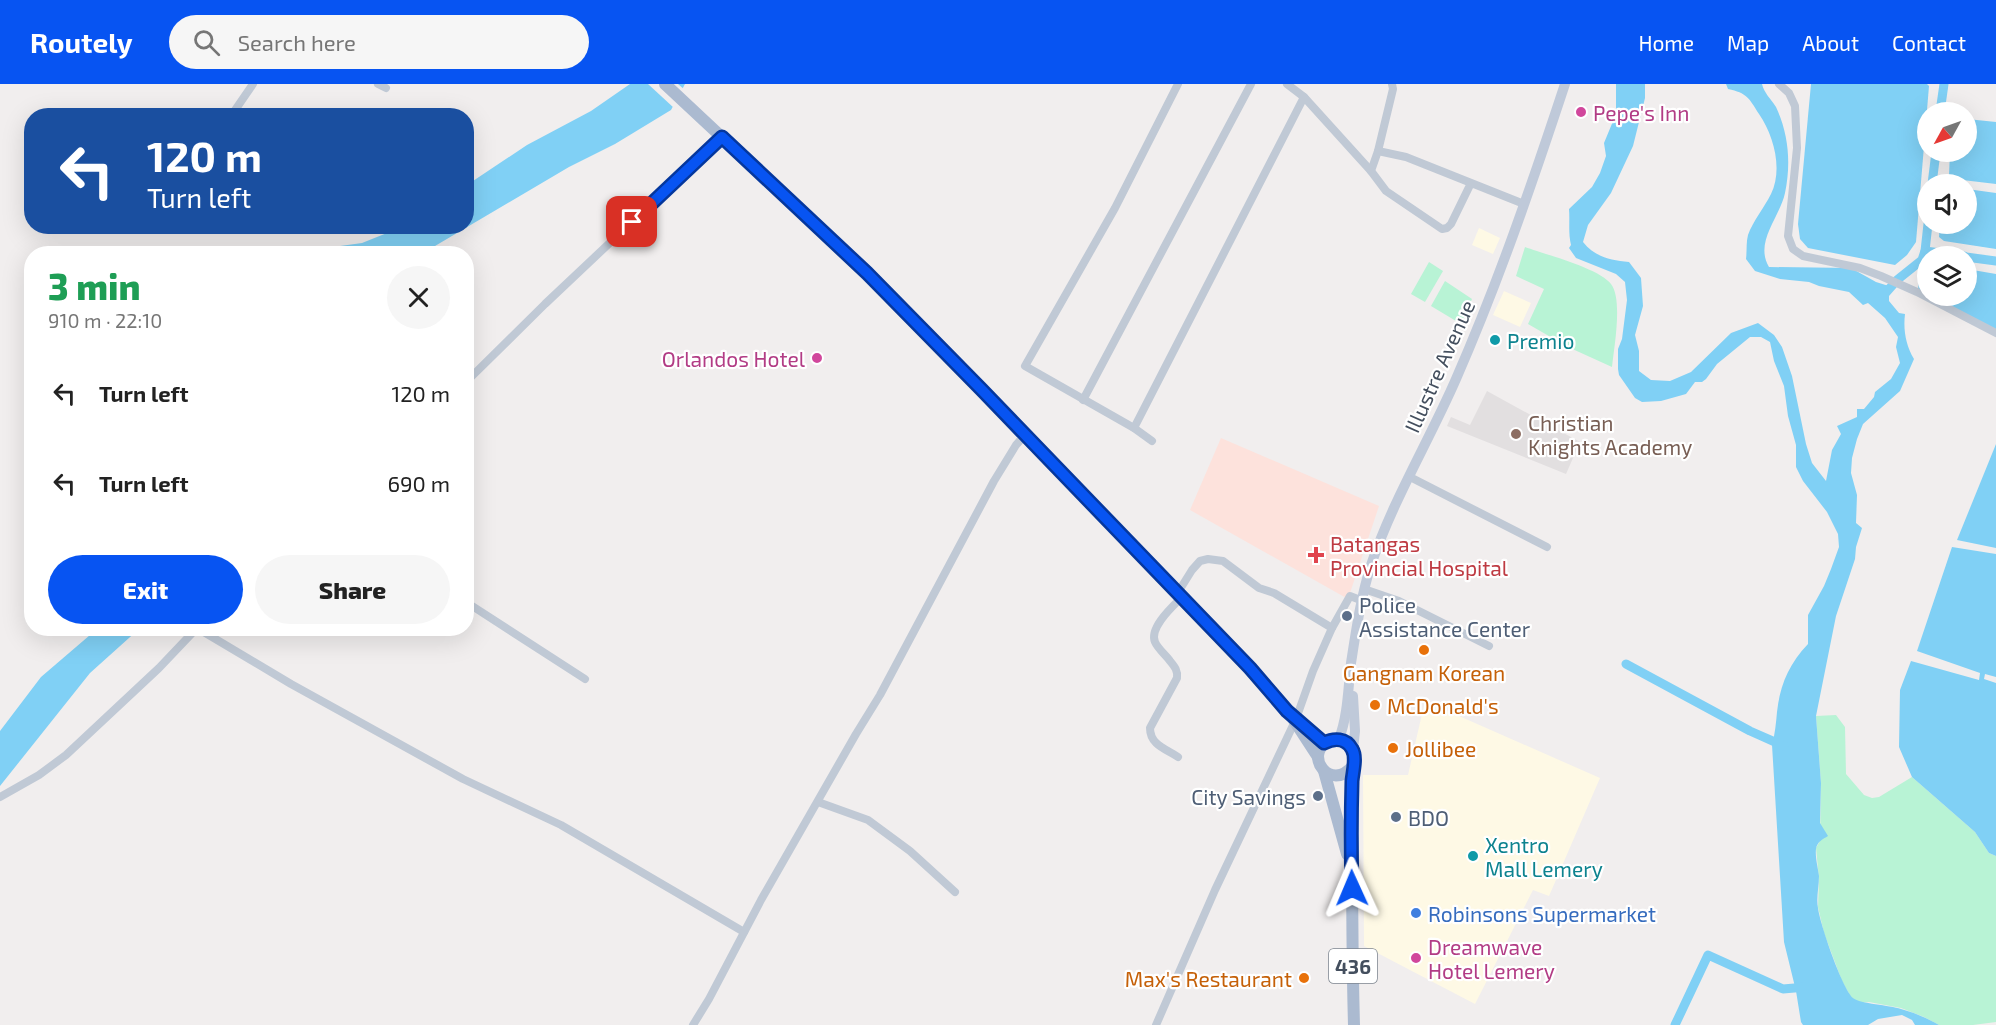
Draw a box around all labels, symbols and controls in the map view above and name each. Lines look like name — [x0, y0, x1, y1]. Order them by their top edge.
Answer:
search box — [169, 15, 589, 69]
text: Routely — [30, 25, 133, 59]
icon: search — [190, 26, 223, 59]
text: Search here — [238, 29, 356, 55]
text: Home — [1638, 30, 1694, 55]
text: Map — [1727, 30, 1769, 55]
text: About — [1802, 30, 1859, 55]
text: Contact — [1892, 30, 1966, 55]
place label: Pepe's Inn — [1593, 100, 1690, 125]
north arrow — [1917, 102, 1977, 162]
map controls — [1917, 102, 1977, 306]
marker: Pepe's Inn — [1574, 105, 1588, 119]
text: 120 m — [147, 130, 262, 180]
icon: left — [48, 132, 126, 210]
button: sound — [1917, 174, 1977, 234]
text: Turn left — [147, 181, 251, 213]
pin — [606, 196, 657, 247]
icon: arrive — [615, 205, 648, 238]
button: layers — [1917, 246, 1977, 306]
text: 3 min — [48, 264, 141, 307]
button: close — [387, 266, 450, 329]
street label: Illustre Avenue — [1399, 296, 1479, 436]
text: 910 m · 22:10 — [48, 308, 162, 332]
place label: Premio — [1507, 328, 1574, 353]
marker: Premio — [1488, 333, 1502, 347]
place label: Orlandos Hotel — [662, 346, 806, 371]
marker: Orlandos Hotel — [810, 351, 824, 365]
icon: left — [48, 377, 81, 410]
text: Turn left — [99, 380, 188, 406]
text: 120 m — [391, 380, 450, 406]
place label: Christian Knights Academy — [1528, 410, 1692, 459]
marker: Christian Knights Academy — [1509, 427, 1523, 441]
icon: left — [48, 467, 81, 500]
text: Turn left — [99, 470, 188, 496]
text: 690 m — [387, 470, 450, 496]
place label: Batangas Provincial Hospital — [1330, 531, 1509, 580]
marker: Batangas Provincial Hospital — [1307, 546, 1325, 564]
button: Exit — [48, 555, 243, 624]
button: Share — [255, 555, 450, 624]
place label: Police Assistance Center — [1359, 592, 1531, 641]
marker: Police Assistance Center — [1340, 609, 1354, 623]
marker: Gangnam Korean — [1417, 643, 1431, 657]
place label: Gangnam Korean — [1343, 660, 1505, 685]
place label: McDonald's — [1387, 693, 1499, 718]
marker: McDonald's — [1368, 698, 1382, 712]
place label: Jollibee — [1405, 736, 1476, 761]
marker: Jollibee — [1386, 741, 1400, 755]
place label: City Savings — [1191, 784, 1306, 809]
marker: City Savings — [1311, 789, 1325, 803]
place label: BDO — [1408, 805, 1449, 830]
marker: BDO — [1389, 810, 1403, 824]
place label: Xentro Mall Lemery — [1485, 832, 1603, 881]
marker: Xentro Mall Lemery — [1466, 849, 1480, 863]
position arrow — [1320, 856, 1384, 920]
place label: Robinsons Supermarket — [1428, 901, 1656, 926]
marker: Robinsons Supermarket — [1409, 906, 1423, 920]
place label: Dreamwave Hotel Lemery — [1428, 934, 1555, 983]
road number: 436 — [1329, 949, 1377, 983]
marker: Dreamwave Hotel Lemery — [1409, 951, 1423, 965]
place label: Max's Restaurant — [1125, 966, 1292, 991]
marker: Max's Restaurant — [1297, 971, 1311, 985]

